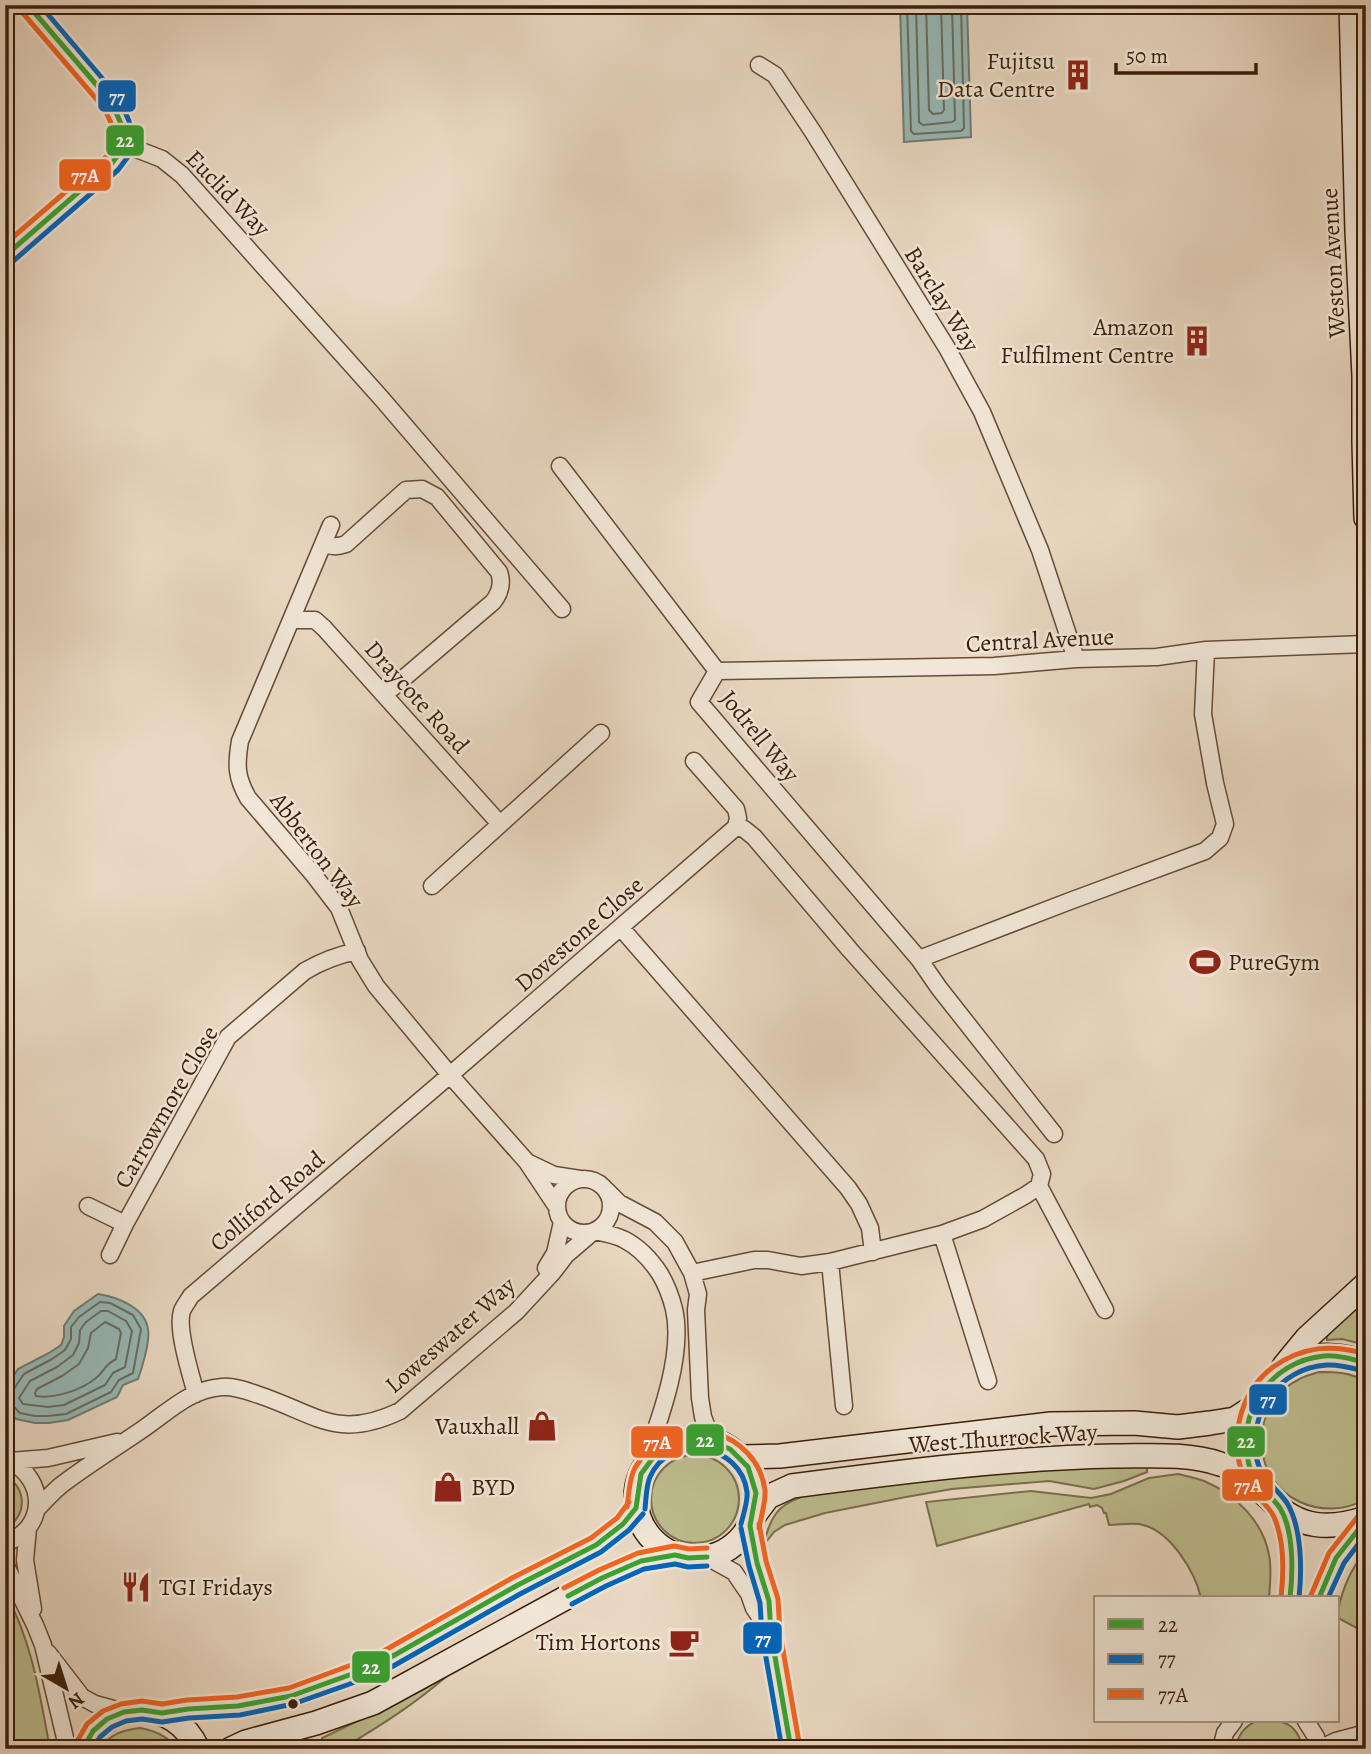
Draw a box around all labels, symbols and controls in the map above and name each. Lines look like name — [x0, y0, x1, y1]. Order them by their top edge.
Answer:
scale bar — [1116, 32, 1256, 76]
text: 50 m — [1126, 42, 1168, 70]
place label: Fujitsu Data Centre — [937, 45, 1055, 105]
building icon: Fujitsu Data Centre — [1061, 58, 1095, 92]
line badge: 77 — [97, 79, 137, 113]
text: 77 — [109, 84, 126, 110]
line badge: 22 — [105, 124, 145, 157]
text: 22 — [116, 128, 134, 154]
street label: Euclid Way — [179, 143, 278, 244]
line badge: 77A — [58, 158, 112, 192]
text: 77A — [71, 163, 100, 189]
street label: Weston Avenue — [1313, 187, 1353, 340]
street label: Barclay Way — [897, 240, 987, 358]
place label: Amazon Fulfilment Centre — [1000, 311, 1174, 371]
building icon: Amazon Fulfilment Centre — [1180, 324, 1214, 358]
street label: Central Avenue — [965, 620, 1115, 660]
street label: Draycote Road — [358, 634, 476, 761]
street label: Jodrell Way — [713, 683, 807, 789]
street label: Abberton Way — [262, 785, 371, 915]
street label: Dovestone Close — [508, 869, 650, 999]
sports icon: PureGym — [1188, 945, 1222, 979]
place label: PureGym — [1228, 946, 1320, 978]
street label: Carrowmore Close — [107, 1020, 225, 1194]
street label: Colliford Road — [203, 1143, 331, 1259]
street label: Loweswater Way — [378, 1269, 522, 1401]
line badge: 77 — [1248, 1383, 1288, 1416]
text: 77 — [1260, 1387, 1277, 1413]
shop icon: Vauxhall — [525, 1409, 559, 1443]
place label: Vauxhall — [434, 1410, 519, 1442]
street label: West Thurrock Way — [907, 1415, 1099, 1461]
line badge: 22 — [685, 1423, 725, 1457]
line badge: 77A — [630, 1425, 684, 1459]
line badge: 22 — [1226, 1425, 1266, 1458]
text: 22 — [696, 1428, 714, 1454]
text: 22 — [1237, 1429, 1255, 1455]
text: 77A — [643, 1430, 672, 1456]
line badge: 77A — [1221, 1468, 1274, 1502]
shop icon: BYD — [431, 1470, 465, 1504]
place label: BYD — [471, 1471, 515, 1503]
text: 77A — [1234, 1473, 1263, 1499]
restaurant icon: TGI Fridays — [119, 1570, 153, 1604]
place label: TGI Fridays — [159, 1571, 273, 1603]
legend — [1094, 1596, 1340, 1722]
text: 22 — [1158, 1611, 1178, 1639]
line badge: 77 — [742, 1621, 783, 1655]
cafe icon: Tim Hortons — [667, 1625, 701, 1659]
place label: Tim Hortons — [536, 1626, 661, 1658]
text: 77 — [755, 1626, 772, 1652]
text: 77 — [1158, 1645, 1176, 1673]
line badge: 22 — [351, 1650, 391, 1684]
north arrow — [32, 1652, 102, 1722]
text: 22 — [362, 1655, 380, 1681]
text: 77A — [1158, 1681, 1189, 1709]
text: N — [62, 1686, 90, 1715]
unlabelled marker — [286, 1697, 300, 1711]

